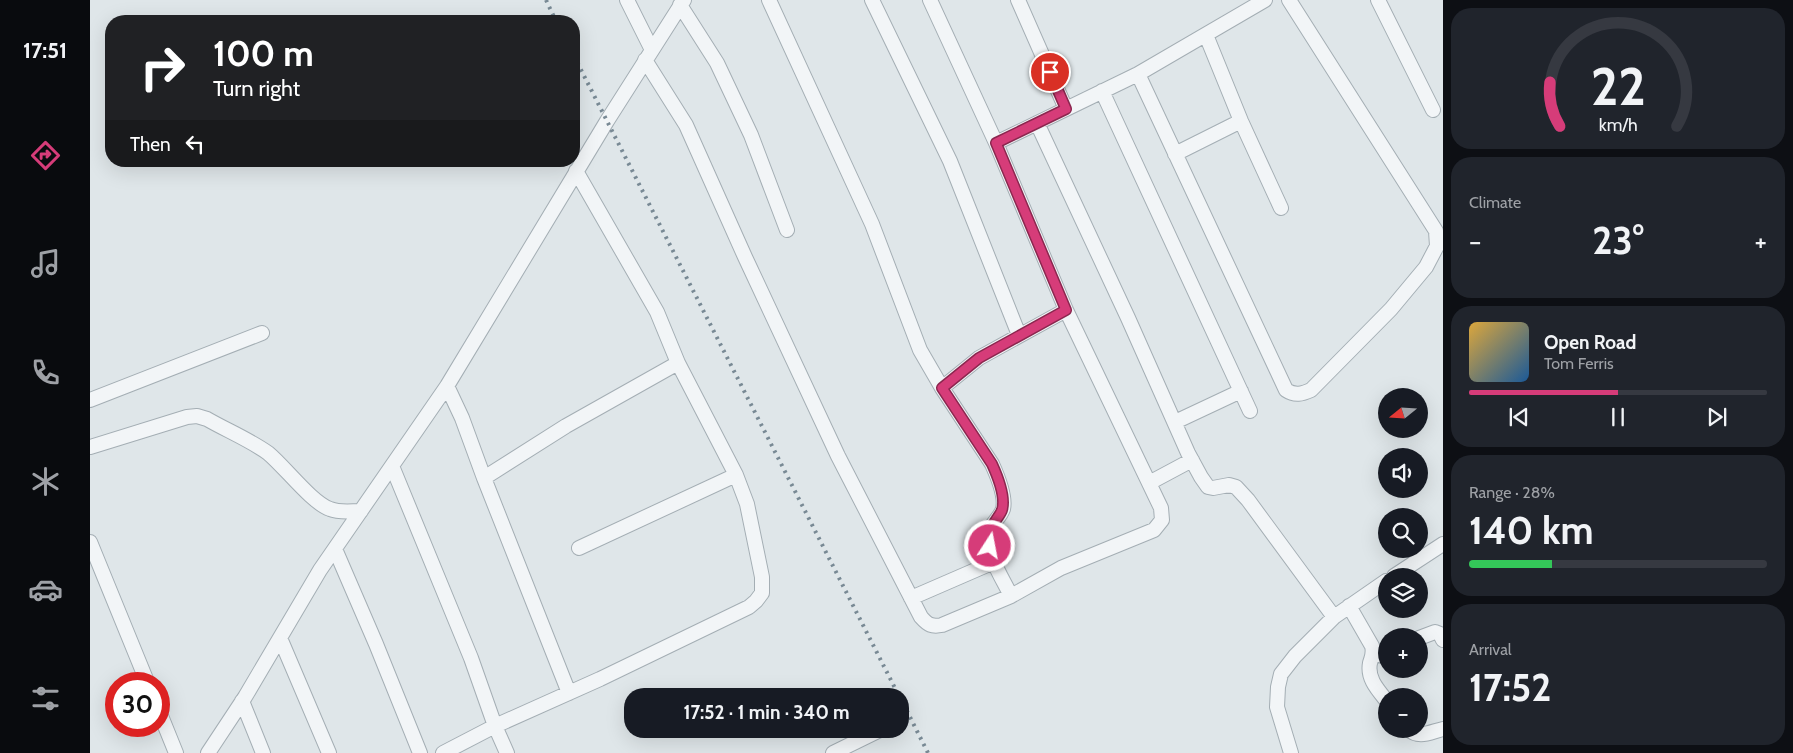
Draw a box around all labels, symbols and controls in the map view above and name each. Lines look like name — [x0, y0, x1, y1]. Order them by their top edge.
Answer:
text: 100 m — [213, 32, 314, 75]
icon: right — [130, 35, 195, 100]
text: 17:51 — [23, 37, 67, 64]
pin — [1029, 51, 1071, 93]
text: 22 — [1590, 55, 1646, 118]
icon: arrive — [1036, 58, 1064, 86]
text: Turn right — [213, 75, 300, 102]
text: km/h — [1598, 114, 1638, 135]
icon: left — [181, 130, 209, 158]
text: Then — [130, 133, 171, 156]
icon: directions — [28, 138, 63, 173]
text: Climate — [1469, 193, 1521, 212]
text: 23° — [1592, 217, 1644, 264]
text: − — [1469, 224, 1481, 258]
text: + — [1755, 224, 1767, 258]
icon: music — [28, 246, 63, 281]
text: Open Road — [1544, 331, 1636, 354]
text: Tom Ferris — [1544, 354, 1614, 373]
icon: phone — [28, 355, 63, 390]
north arrow — [1378, 388, 1428, 438]
map controls — [1378, 388, 1428, 738]
icon: previous — [1505, 403, 1533, 431]
icon: pause — [1604, 403, 1632, 431]
icon: next — [1703, 403, 1731, 431]
button: sound — [1378, 448, 1428, 498]
icon: climate — [28, 464, 63, 499]
text: Range · 28% — [1469, 483, 1555, 502]
text: 140 km — [1469, 507, 1593, 554]
button: search — [1378, 508, 1428, 558]
position arrow — [963, 519, 1015, 571]
button: layers — [1378, 568, 1428, 618]
icon: car — [28, 572, 63, 607]
button: + — [1378, 628, 1428, 678]
text: Arrival — [1469, 640, 1512, 659]
text: 17:52 — [1469, 664, 1551, 711]
speed limit sign: 30 — [105, 672, 170, 737]
icon: filters — [28, 681, 63, 716]
button: − — [1378, 688, 1428, 738]
text: 17:52 · 1 min · 340 m — [683, 701, 850, 724]

